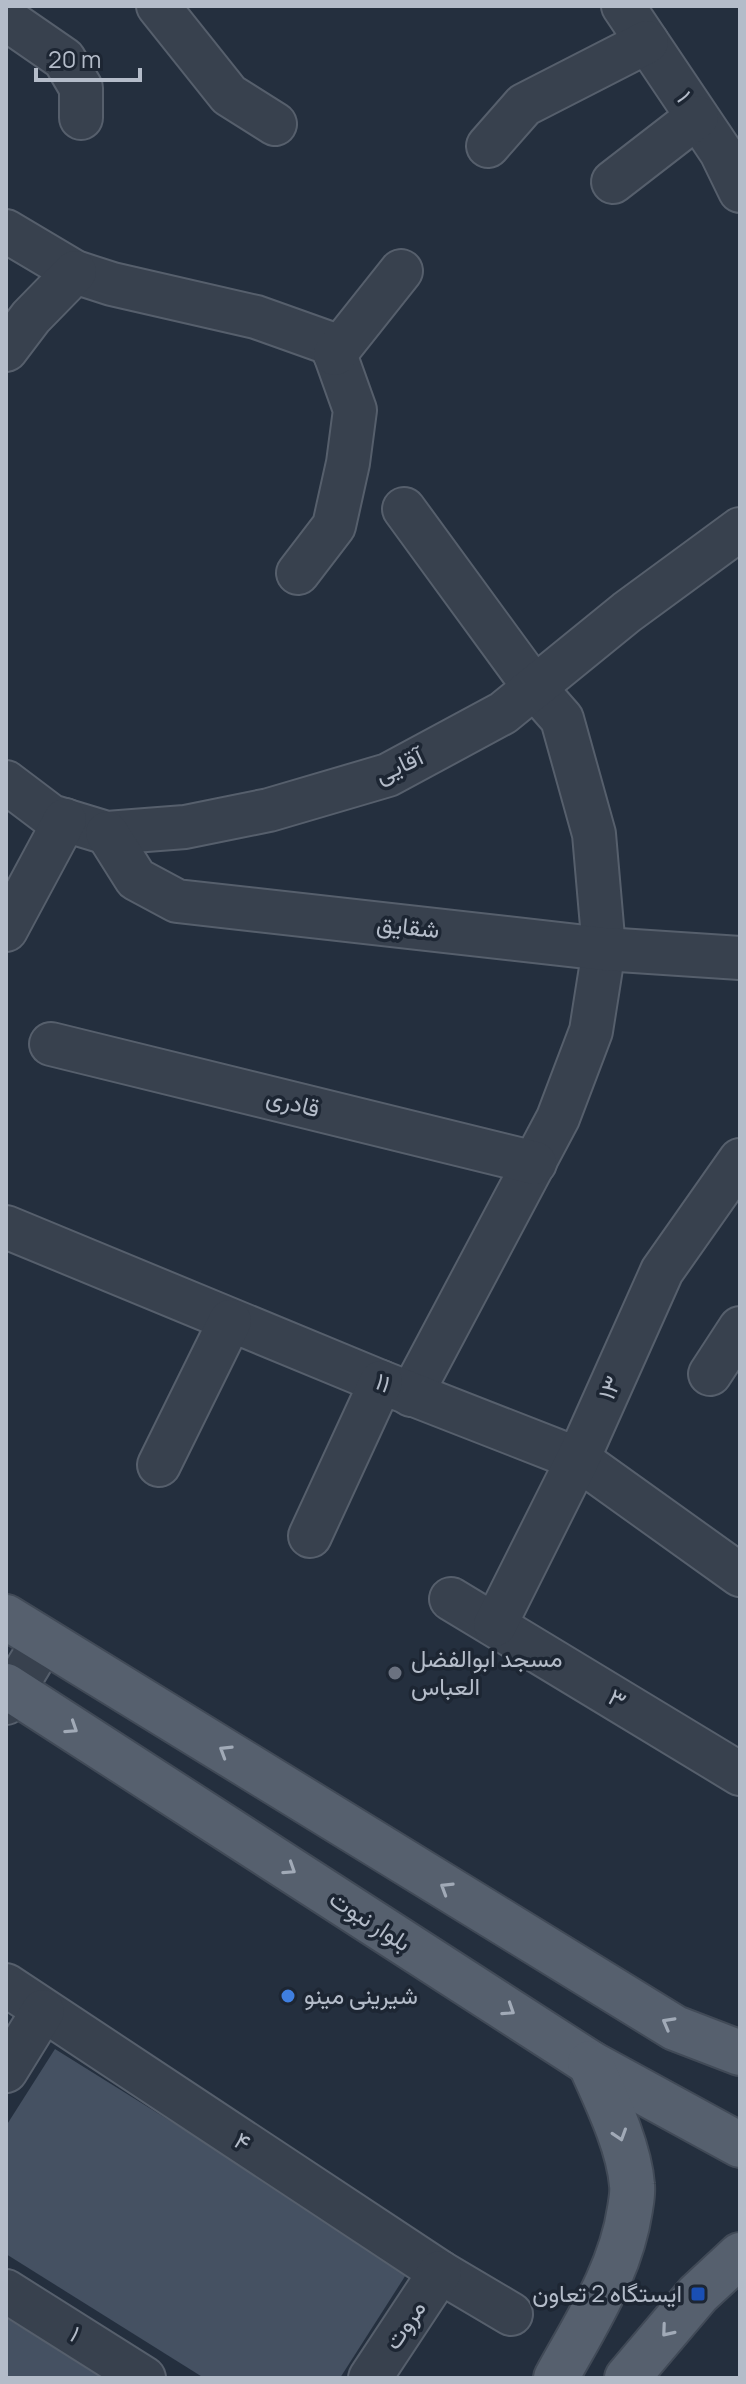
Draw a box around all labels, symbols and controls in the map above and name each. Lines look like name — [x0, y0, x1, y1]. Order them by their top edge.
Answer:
scale bar — [36, 32, 140, 82]
text: 20 m — [48, 42, 101, 75]
street label: ۱ — [670, 84, 701, 108]
street label: آقایی — [369, 738, 430, 790]
street label: شقایق — [375, 906, 441, 945]
street label: قادری — [263, 1079, 323, 1124]
street label: ۱۱ — [371, 1364, 396, 1400]
street label: ۱۳ — [589, 1370, 628, 1404]
place label: مسجد ابوالفضل العباس — [411, 1641, 562, 1702]
marker: مسجد ابوالفضل العباس — [386, 1664, 404, 1682]
street label: ۳ — [602, 1679, 633, 1716]
one-way arrow — [63, 1719, 77, 1734]
one-way arrow — [219, 1746, 234, 1761]
one-way arrow — [281, 1860, 296, 1875]
street label: بلوار نبوت — [324, 1881, 418, 1958]
one-way arrow — [440, 1882, 455, 1897]
place label: شیرینی مینو — [304, 1978, 418, 2011]
marker: شیرینی مینو — [279, 1987, 297, 2005]
one-way arrow — [500, 2001, 514, 2016]
one-way arrow — [662, 2018, 676, 2033]
street label: ۴ — [228, 2123, 258, 2158]
one-way arrow — [610, 2127, 626, 2141]
place label: ایستگاه 2 تعاون — [532, 2276, 682, 2309]
marker: ایستگاه 2 تعاون — [689, 2285, 707, 2303]
street label: مروت — [375, 2293, 432, 2356]
street label: ۱ — [64, 2317, 87, 2349]
one-way arrow — [662, 2322, 677, 2336]

